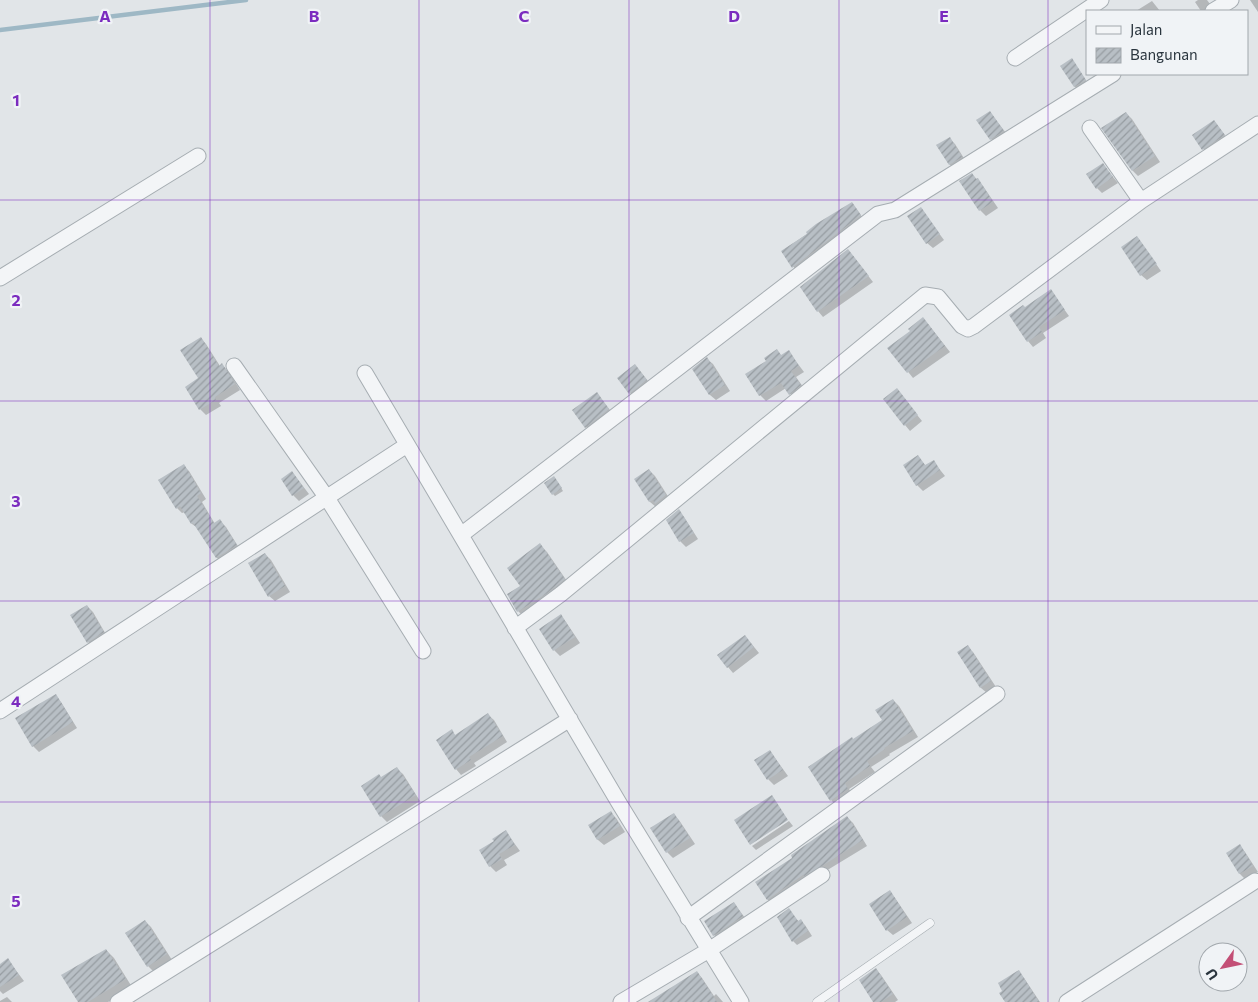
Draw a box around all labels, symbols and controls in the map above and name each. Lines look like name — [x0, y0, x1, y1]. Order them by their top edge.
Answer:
text: A — [99, 6, 111, 25]
text: B — [309, 6, 320, 25]
text: C — [519, 6, 530, 25]
text: D — [728, 6, 740, 25]
text: E — [939, 6, 949, 25]
legend — [1086, 10, 1248, 75]
text: Jalan — [1130, 20, 1162, 38]
text: Bangunan — [1130, 45, 1198, 63]
text: 1 — [12, 90, 20, 109]
text: 2 — [11, 290, 21, 309]
text: 3 — [11, 491, 21, 510]
text: 4 — [11, 691, 21, 710]
text: 5 — [11, 891, 21, 910]
north arrow — [1198, 942, 1248, 992]
text: U — [1202, 965, 1222, 983]

